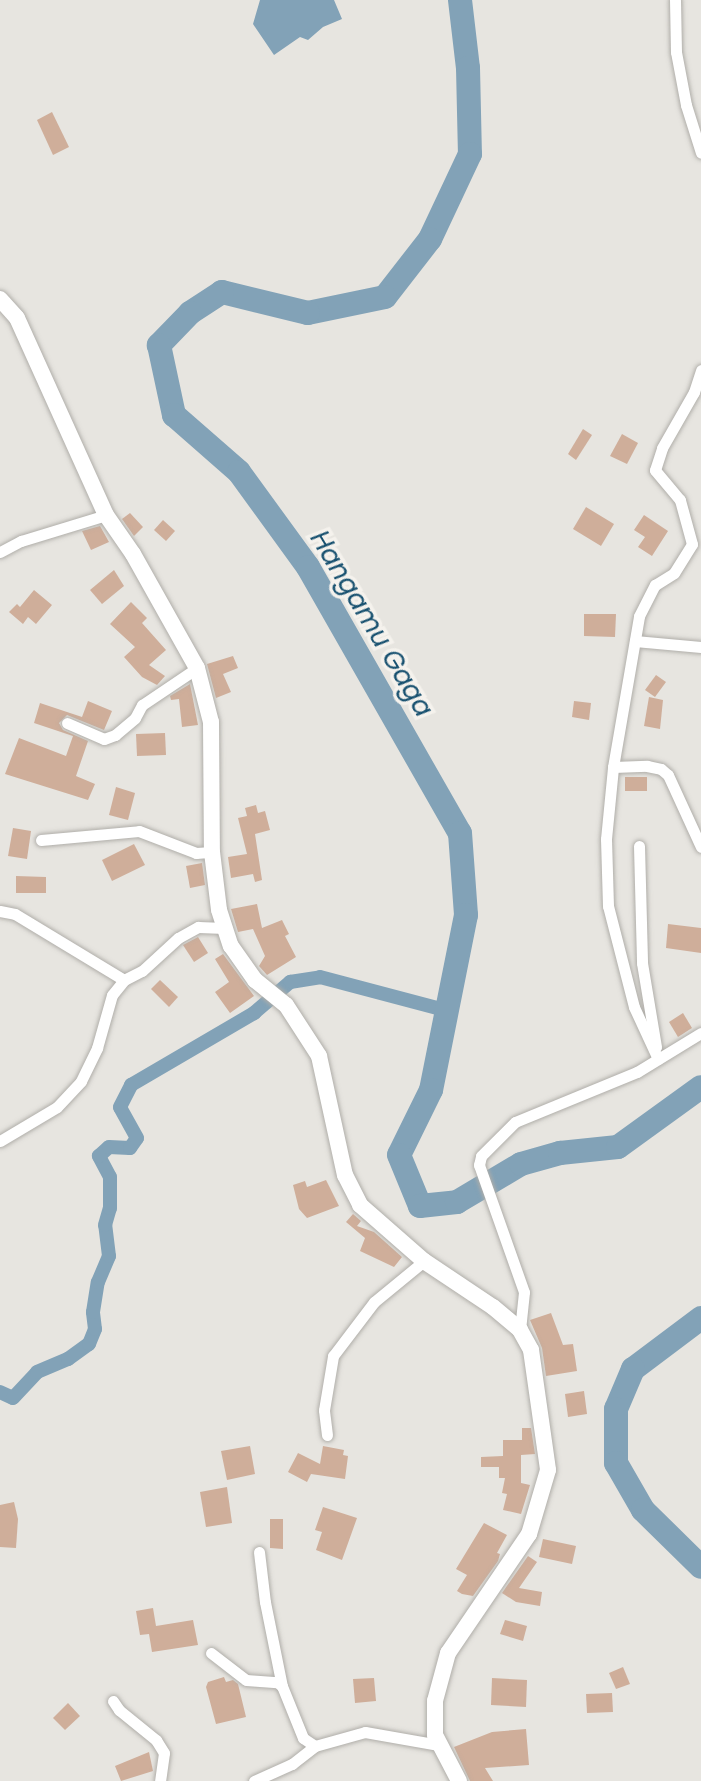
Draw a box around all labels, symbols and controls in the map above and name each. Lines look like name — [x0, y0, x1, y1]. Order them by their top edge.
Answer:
water label: Hangamu Gaga — [303, 525, 439, 723]

